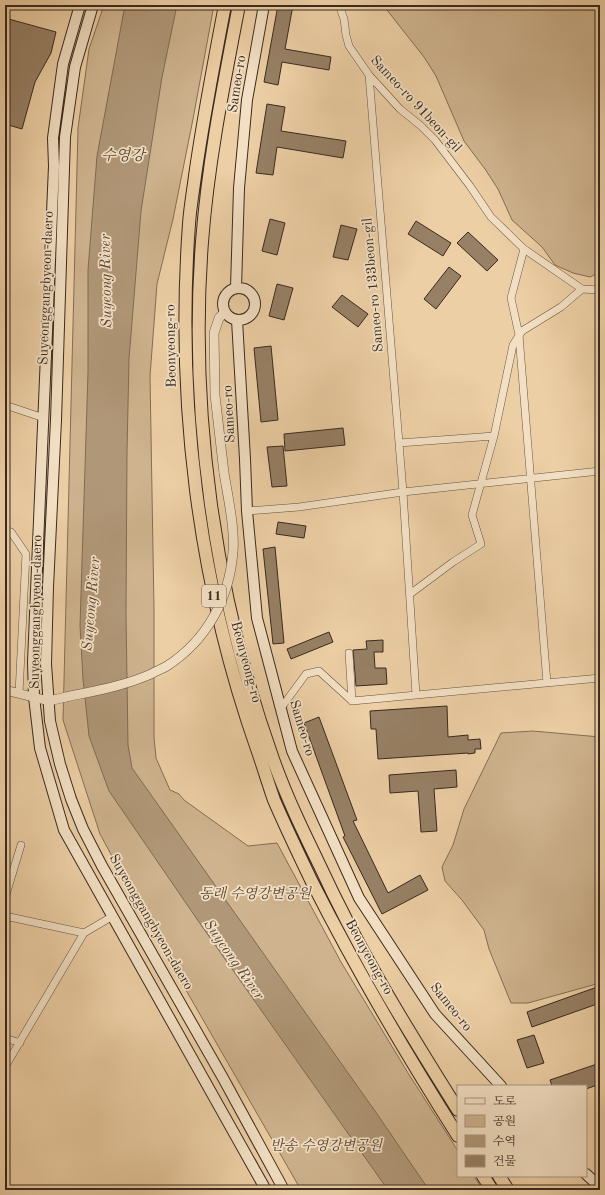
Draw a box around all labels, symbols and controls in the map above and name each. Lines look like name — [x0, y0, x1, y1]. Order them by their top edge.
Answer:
street label: Sameo-ro 91beon-gil — [368, 53, 464, 155]
street label: Sameo-ro — [226, 54, 248, 114]
water label: 수영강 — [101, 147, 147, 164]
street label: Suyeonggangbyeon-daero — [36, 211, 56, 365]
street label: Sameo-ro 133beon-gil — [360, 217, 386, 353]
water label: Suyeong River — [99, 233, 115, 328]
street label: Beonyeong-ro — [163, 304, 179, 388]
street label: Sameo-ro — [220, 385, 238, 443]
street label: Suyeonggangbyeon-daero — [28, 535, 44, 689]
water label: Suyeong River — [80, 556, 104, 652]
road number: 11 — [202, 585, 226, 607]
street label: Beonyeong-ro — [228, 620, 264, 704]
street label: Sameo-ro — [287, 698, 317, 758]
street label: Suyeonggangbyeon-daero — [106, 852, 196, 992]
park label: 동래 수영강변공원 — [199, 886, 313, 901]
water label: Suyeong River — [200, 917, 266, 1003]
street label: Beonyeong-ro — [343, 917, 395, 997]
street label: Sameo-ro — [427, 980, 475, 1034]
legend — [457, 1085, 587, 1177]
text: 도로 — [493, 1095, 517, 1108]
text: 공원 — [493, 1115, 516, 1128]
text: 수역 — [493, 1135, 516, 1148]
park label: 반송 수영강변공원 — [270, 1138, 384, 1153]
text: 건물 — [493, 1155, 517, 1168]

